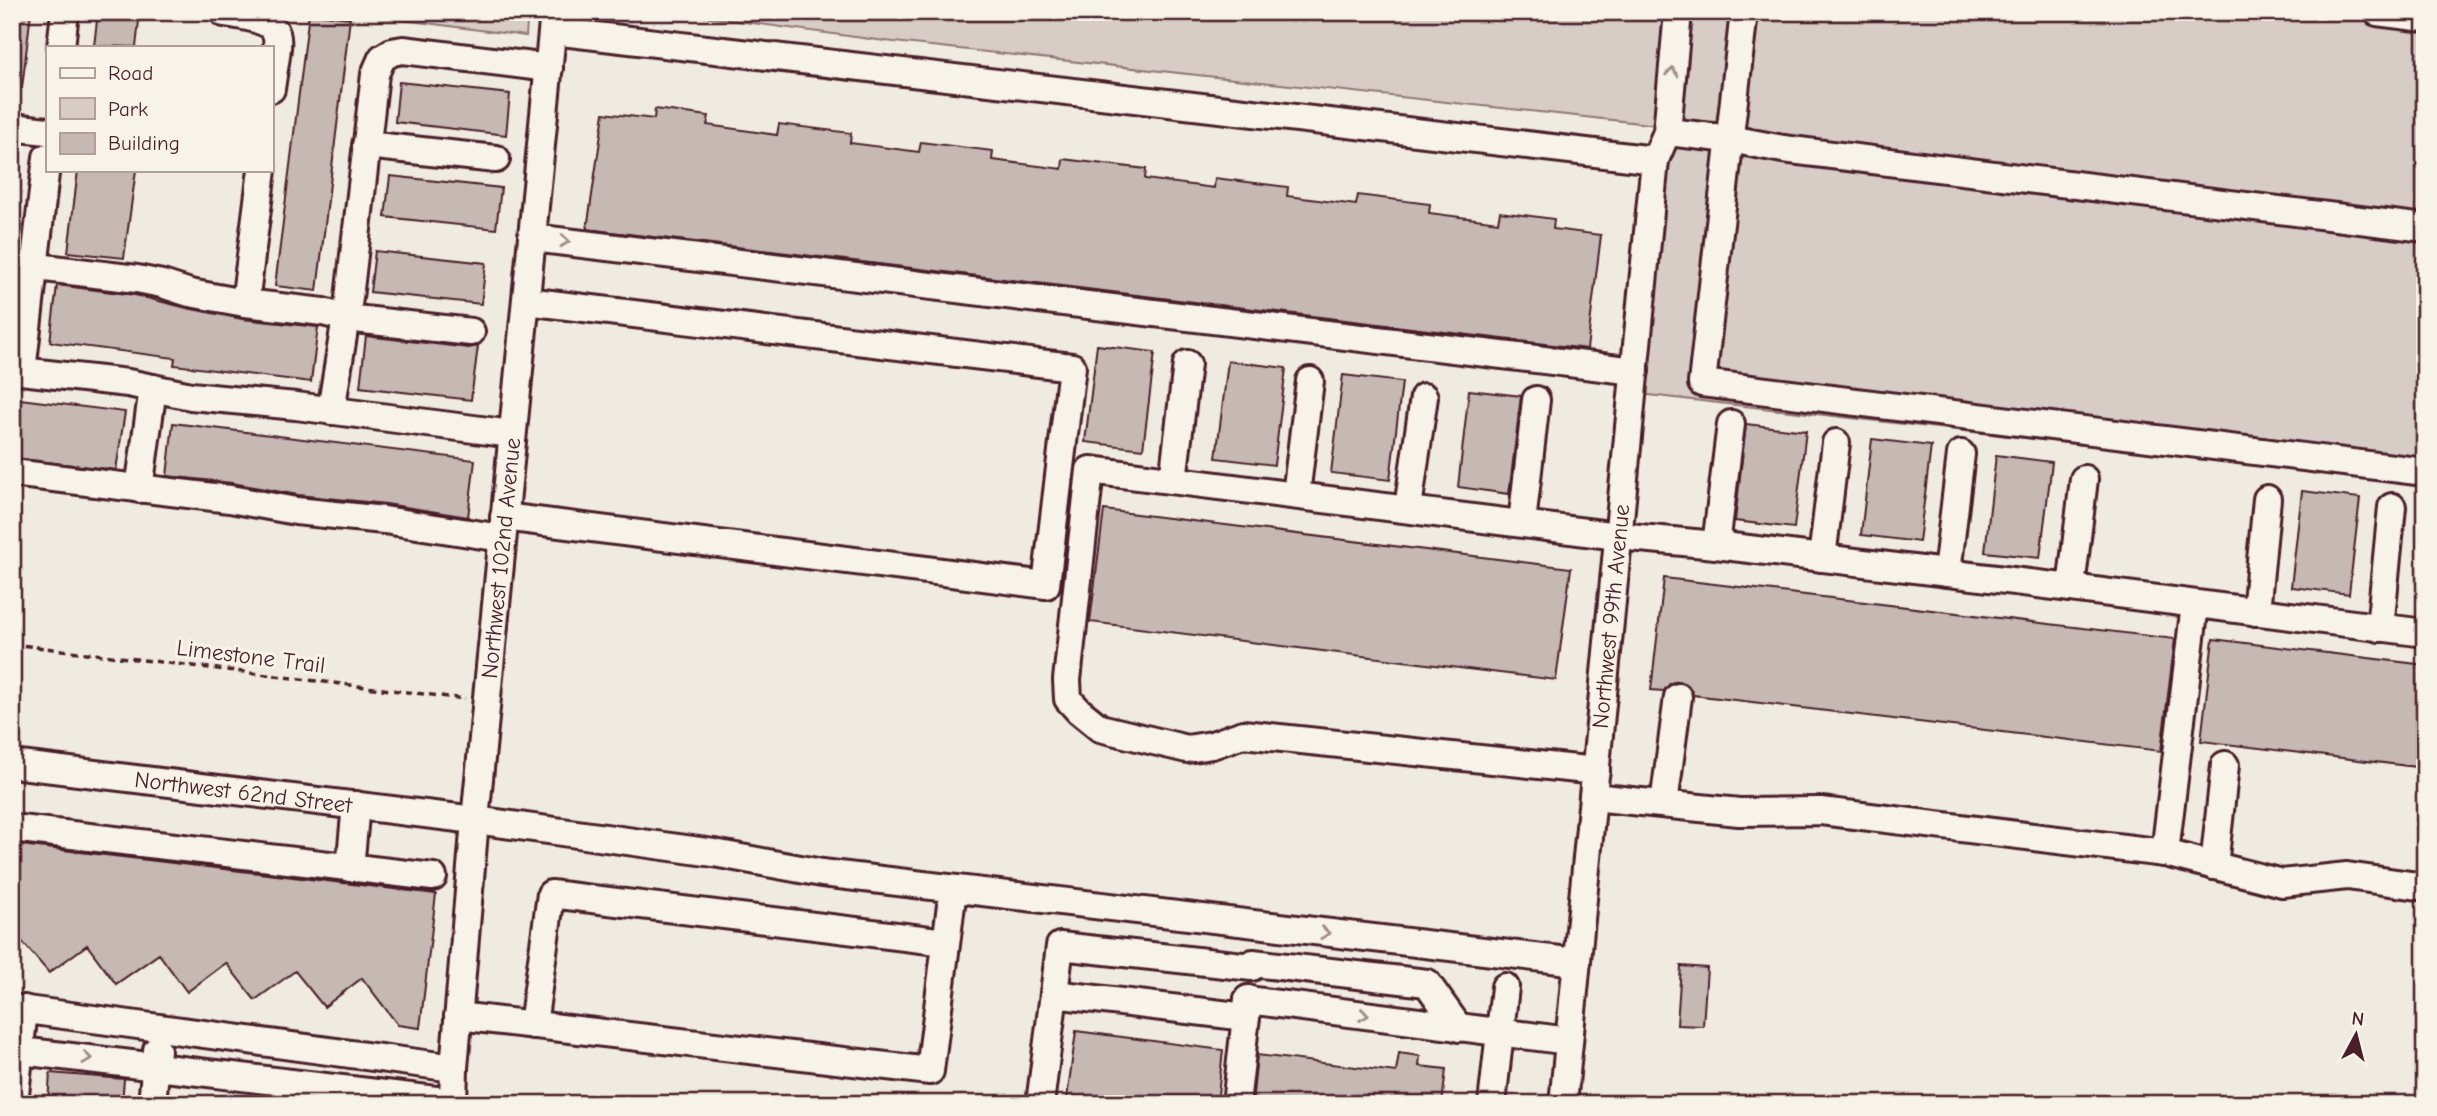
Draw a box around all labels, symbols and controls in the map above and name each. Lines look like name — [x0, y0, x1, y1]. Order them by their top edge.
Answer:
legend — [46, 46, 273, 172]
text: Road — [108, 61, 153, 85]
one-way arrow — [1664, 66, 1679, 77]
text: Park — [108, 97, 148, 121]
text: Building — [108, 131, 180, 155]
one-way arrow — [560, 233, 571, 248]
street label: Northwest 102nd Avenue — [476, 436, 526, 680]
street label: Northwest 99th Avenue — [1587, 503, 1635, 730]
street label: Limestone Trail — [175, 634, 327, 679]
street label: Northwest 62nd Street — [133, 766, 355, 819]
one-way arrow — [1319, 925, 1331, 940]
north arrow — [2322, 1000, 2392, 1070]
one-way arrow — [1359, 1007, 1370, 1022]
text: N — [2350, 1007, 2365, 1031]
one-way arrow — [81, 1050, 93, 1065]

